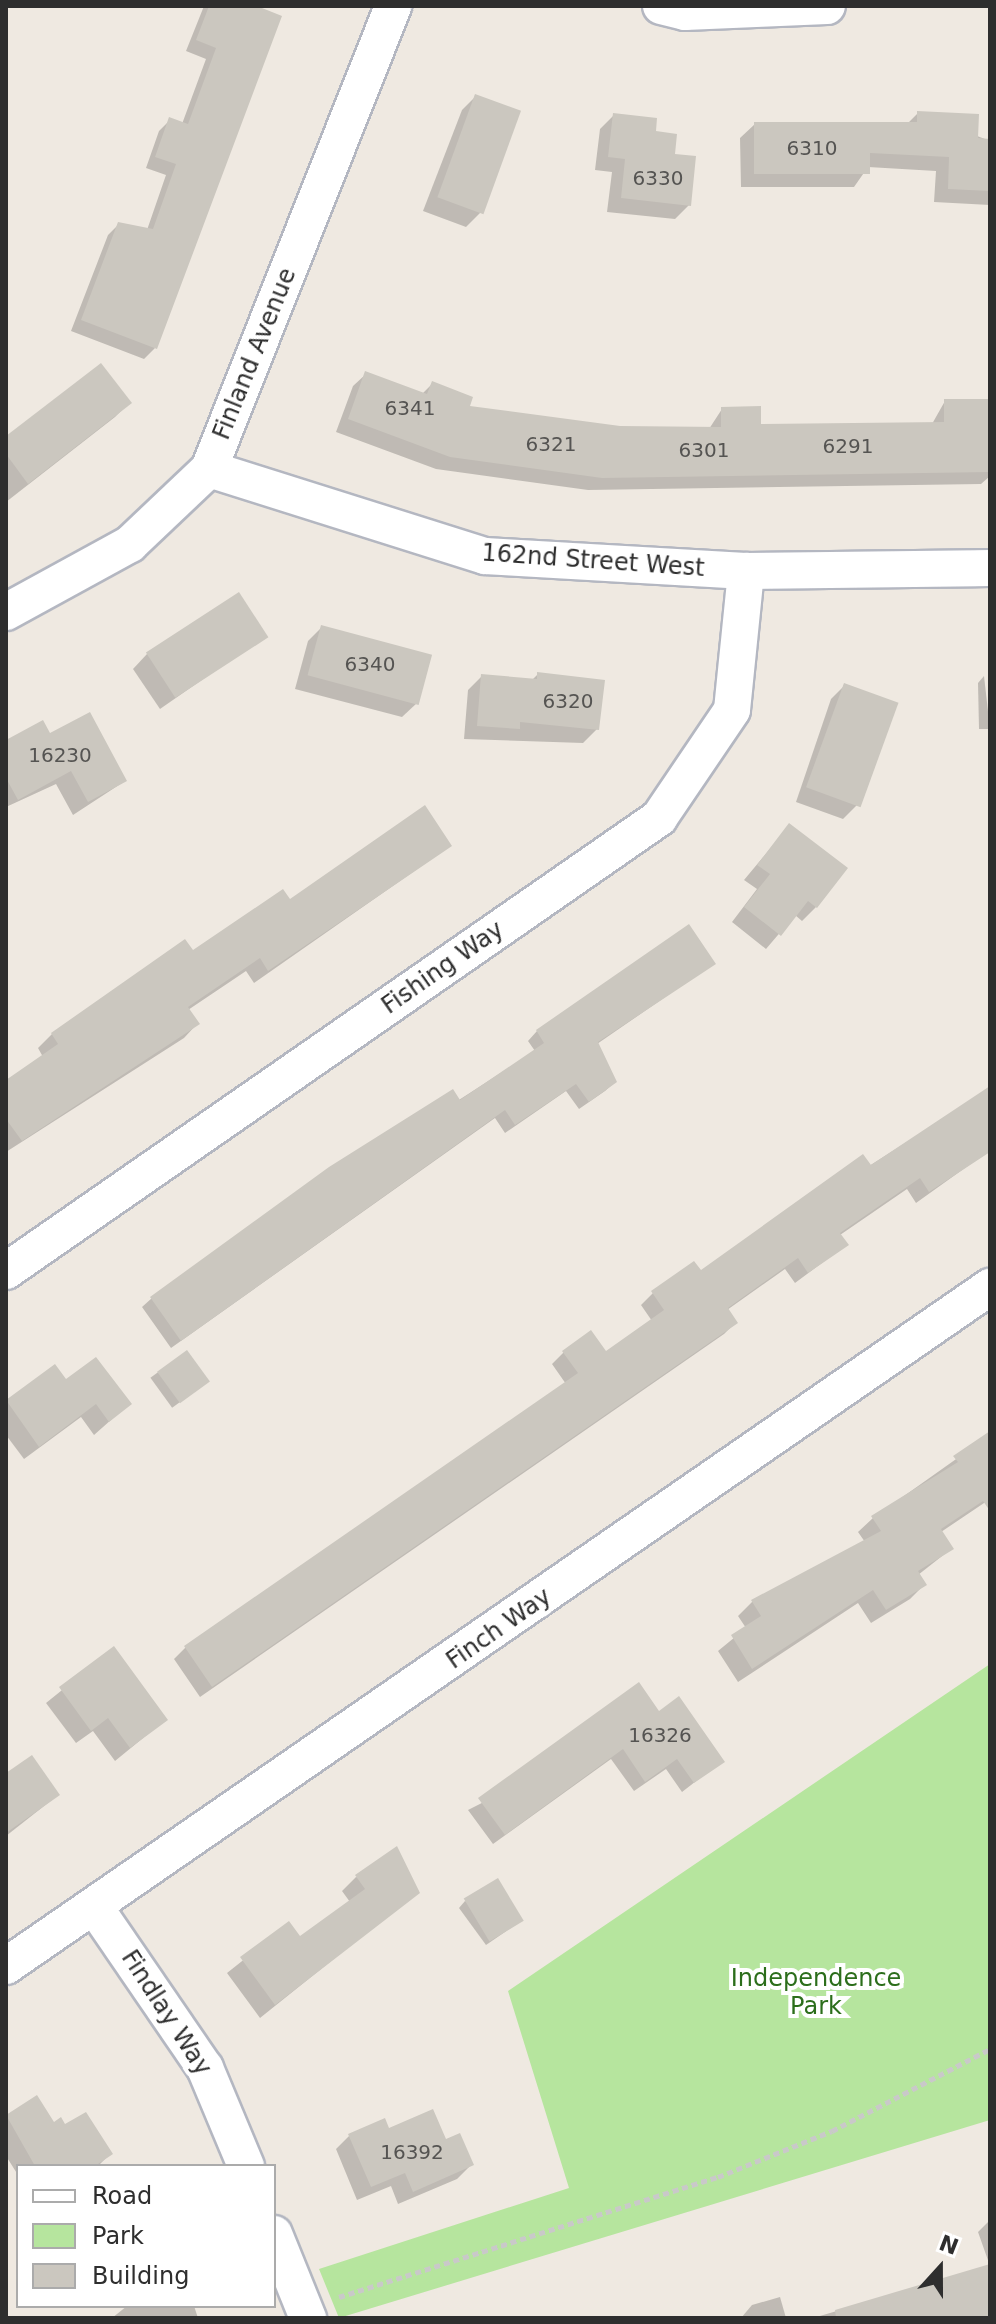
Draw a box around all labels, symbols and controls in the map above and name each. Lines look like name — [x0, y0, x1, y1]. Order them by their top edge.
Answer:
house number: 6310 — [787, 136, 837, 160]
house number: 6330 — [633, 166, 683, 190]
street label: Finland Avenue — [207, 264, 303, 444]
house number: 6341 — [385, 396, 435, 420]
house number: 6321 — [526, 432, 576, 456]
house number: 6291 — [823, 434, 873, 458]
house number: 6301 — [679, 438, 729, 462]
street label: 162nd Street West — [481, 539, 705, 583]
house number: 6340 — [345, 652, 395, 676]
house number: 6320 — [543, 689, 593, 713]
house number: 16230 — [28, 743, 92, 767]
street label: Fishing Way — [376, 915, 510, 1021]
street label: Finch Way — [441, 1582, 557, 1676]
house number: 16326 — [628, 1723, 692, 1747]
street label: Findlay Way — [115, 1945, 217, 2081]
park label: Independence Park — [731, 1965, 901, 2021]
house number: 16392 — [380, 2140, 444, 2164]
legend — [16, 2164, 276, 2308]
text: Road — [92, 2182, 152, 2210]
text: Park — [92, 2222, 144, 2250]
north arrow — [900, 2228, 980, 2308]
text: N — [936, 2230, 962, 2260]
text: Building — [92, 2262, 189, 2290]

